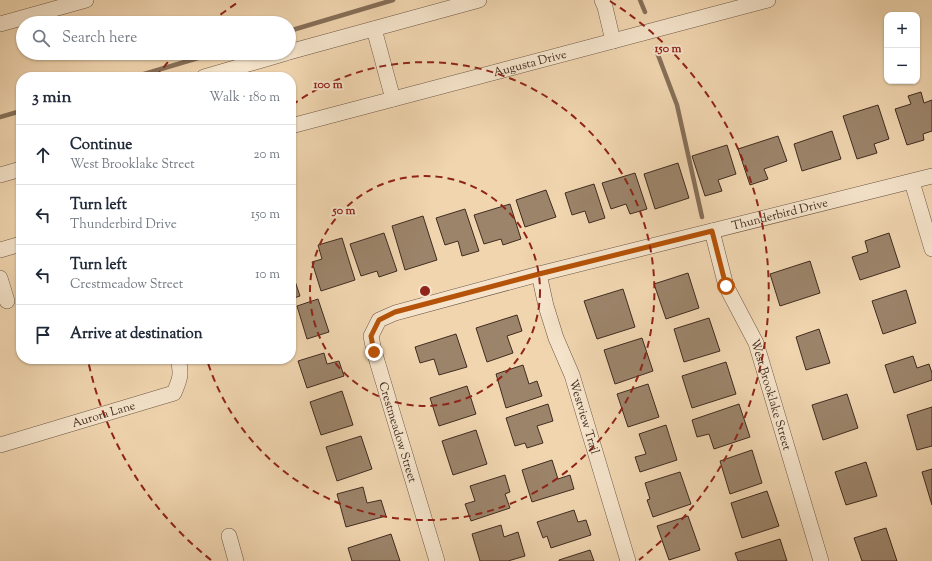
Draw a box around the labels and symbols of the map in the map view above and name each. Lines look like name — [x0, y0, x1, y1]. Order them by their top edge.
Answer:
text: 150 m — [653, 40, 682, 58]
street label: Augusta Drive — [492, 46, 569, 82]
text: 100 m — [312, 76, 343, 94]
street label: Thunderbird Drive — [730, 194, 830, 236]
text: 50 m — [332, 202, 356, 220]
route start — [717, 277, 735, 295]
centre of rings — [418, 284, 432, 298]
street label: West Brooklake Street — [745, 337, 796, 453]
route end — [365, 343, 383, 361]
street label: Westview Trail — [564, 377, 604, 457]
street label: Crestmeadow Street — [373, 380, 421, 485]
street label: Aurora Lane — [70, 397, 138, 433]

